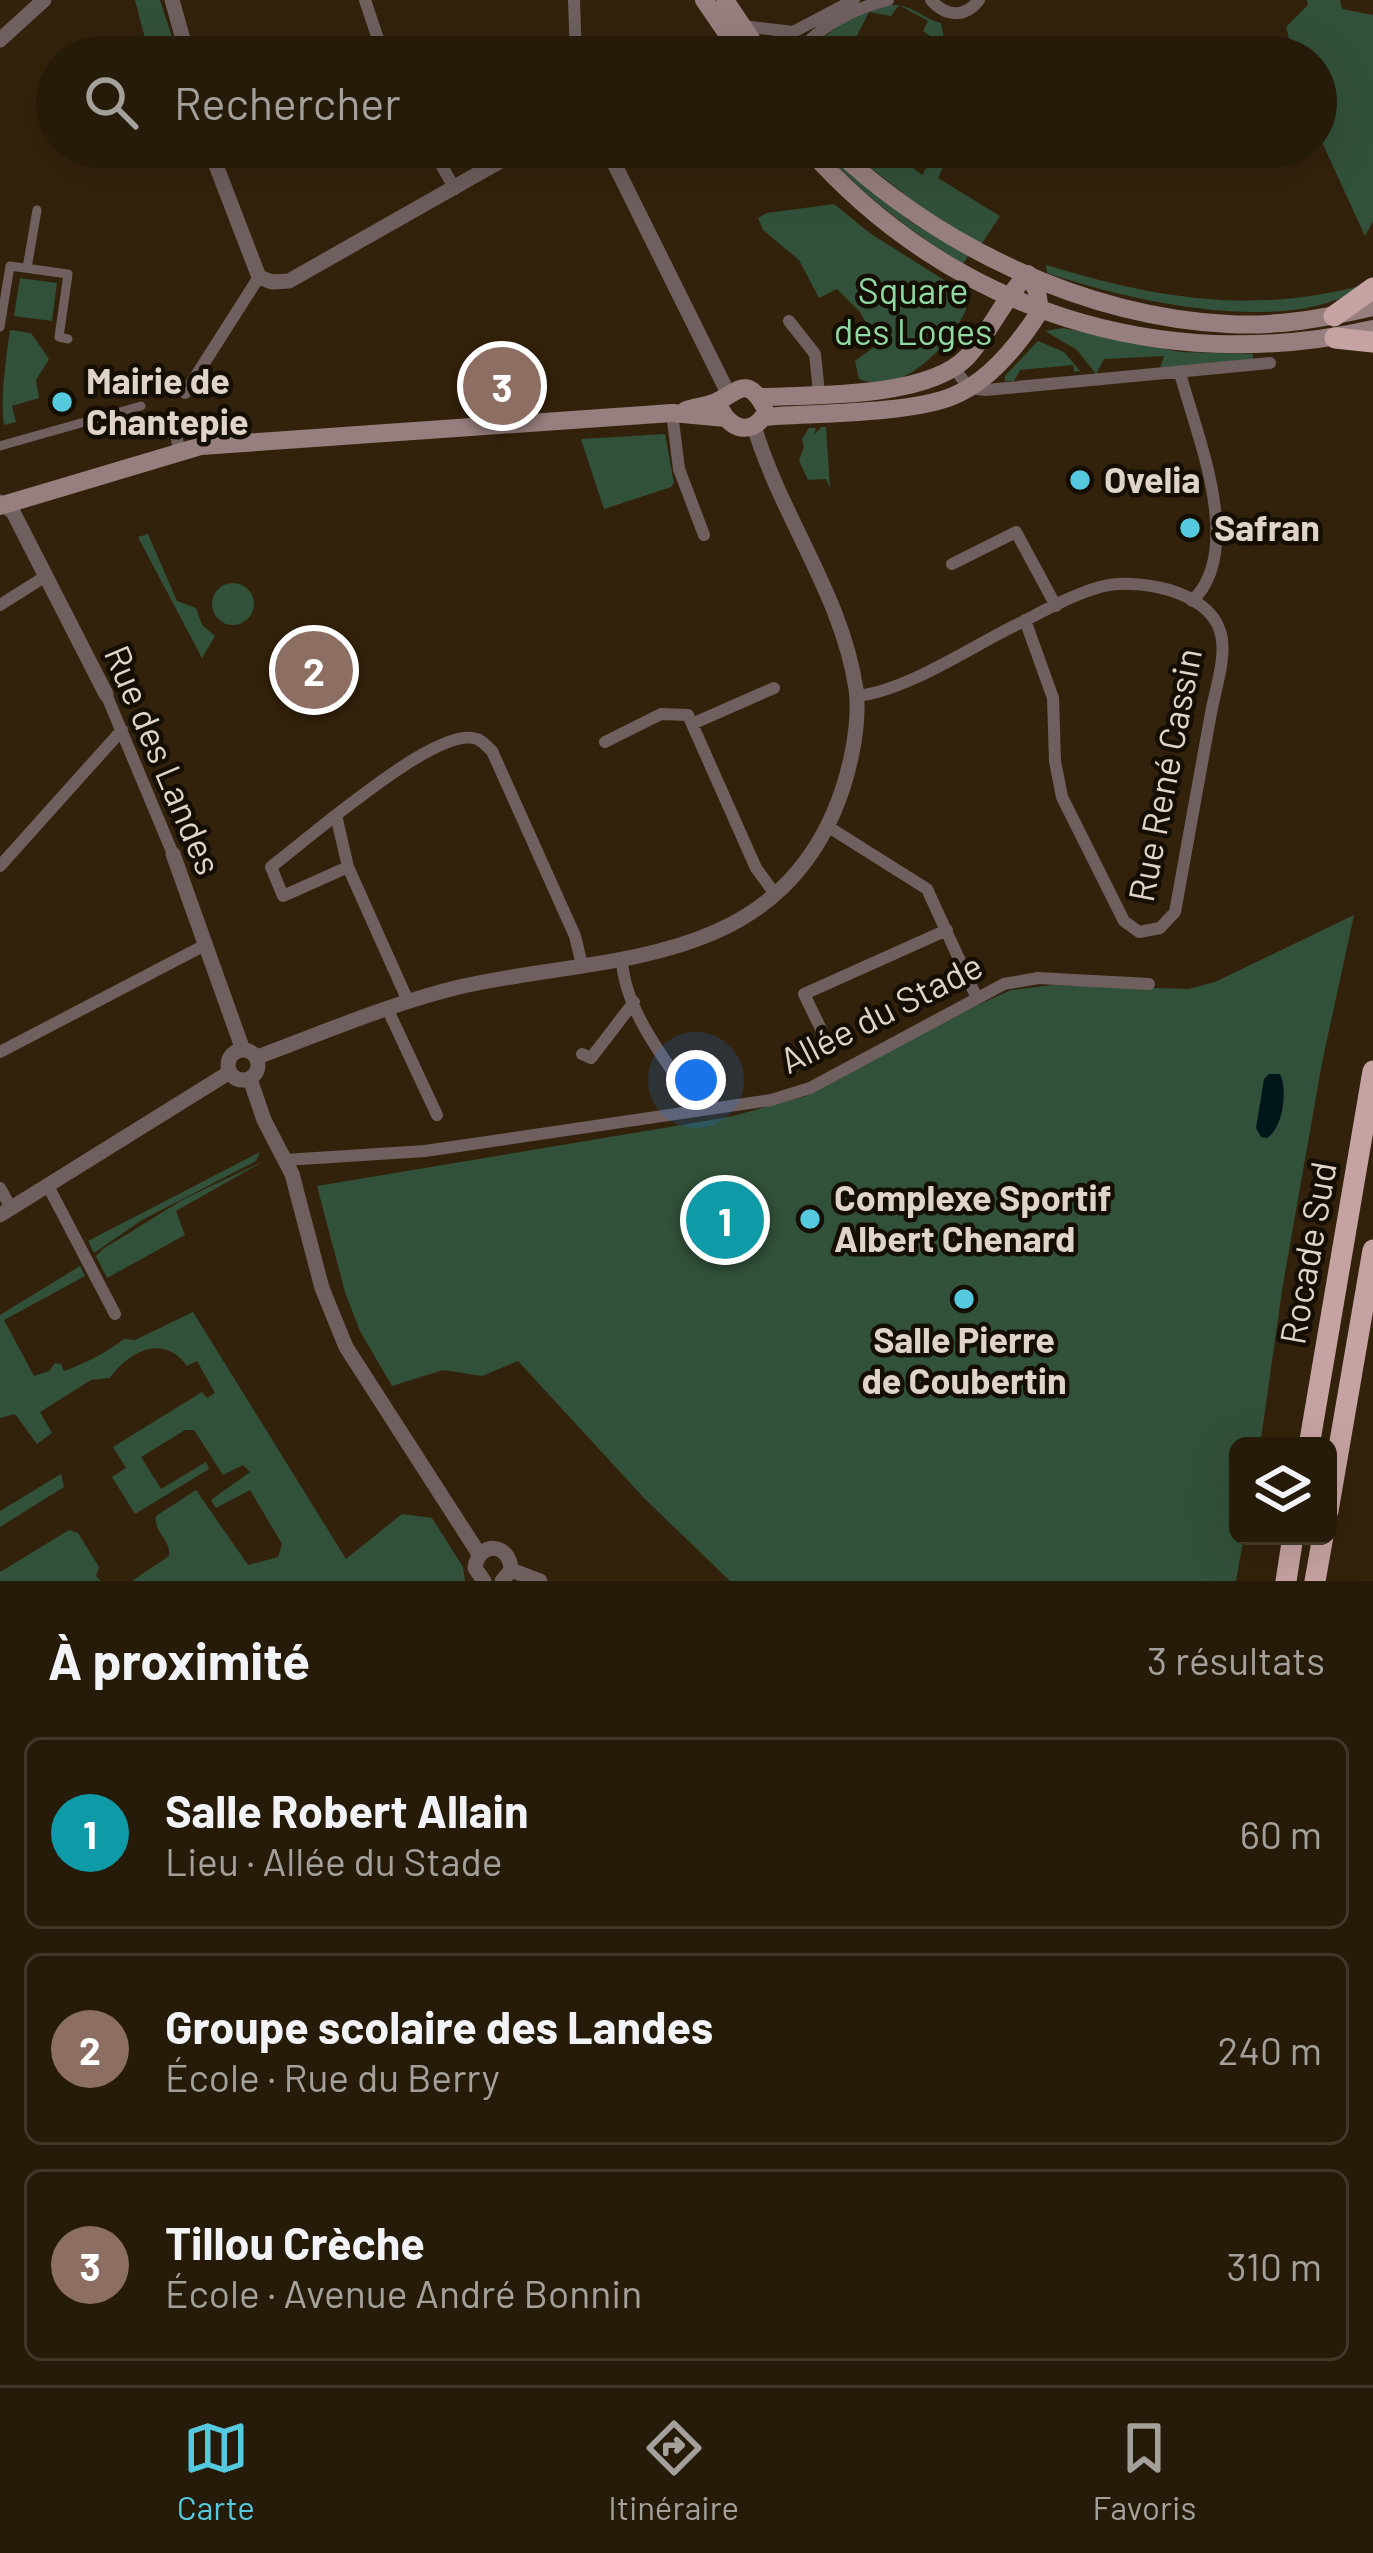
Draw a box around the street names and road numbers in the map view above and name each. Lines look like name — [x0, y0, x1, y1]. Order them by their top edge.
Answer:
street label: Rue des Landes — [97, 638, 232, 880]
street label: Rue René Cassin — [1118, 644, 1209, 905]
street label: Allée du Stade — [772, 942, 989, 1081]
street label: Rocade Sud — [1269, 1158, 1344, 1347]

